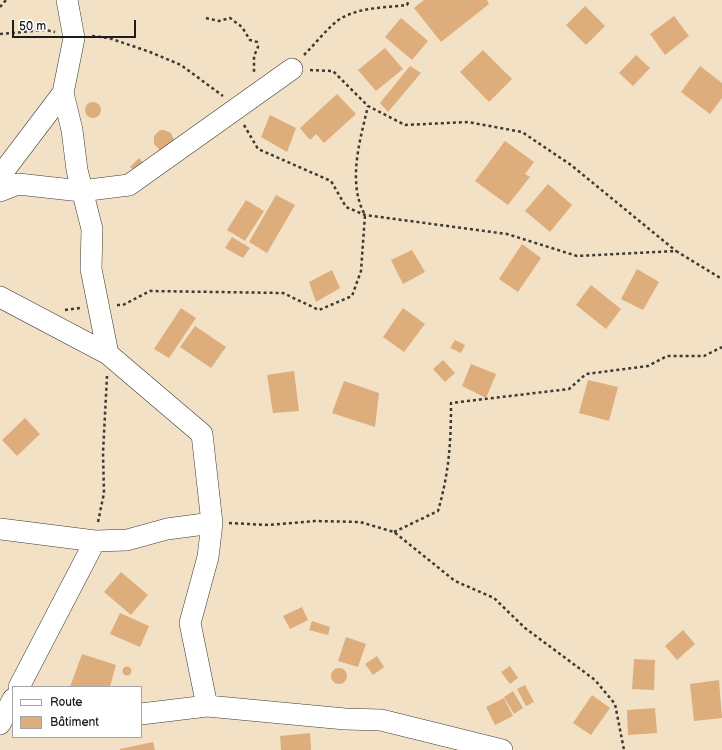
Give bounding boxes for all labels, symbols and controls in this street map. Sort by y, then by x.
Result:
scale bar [14,12,138,38]
text: 50 m [19,19,46,34]
legend [12,686,142,738]
text: Route [50,695,82,710]
text: Bâtiment [50,715,99,730]

